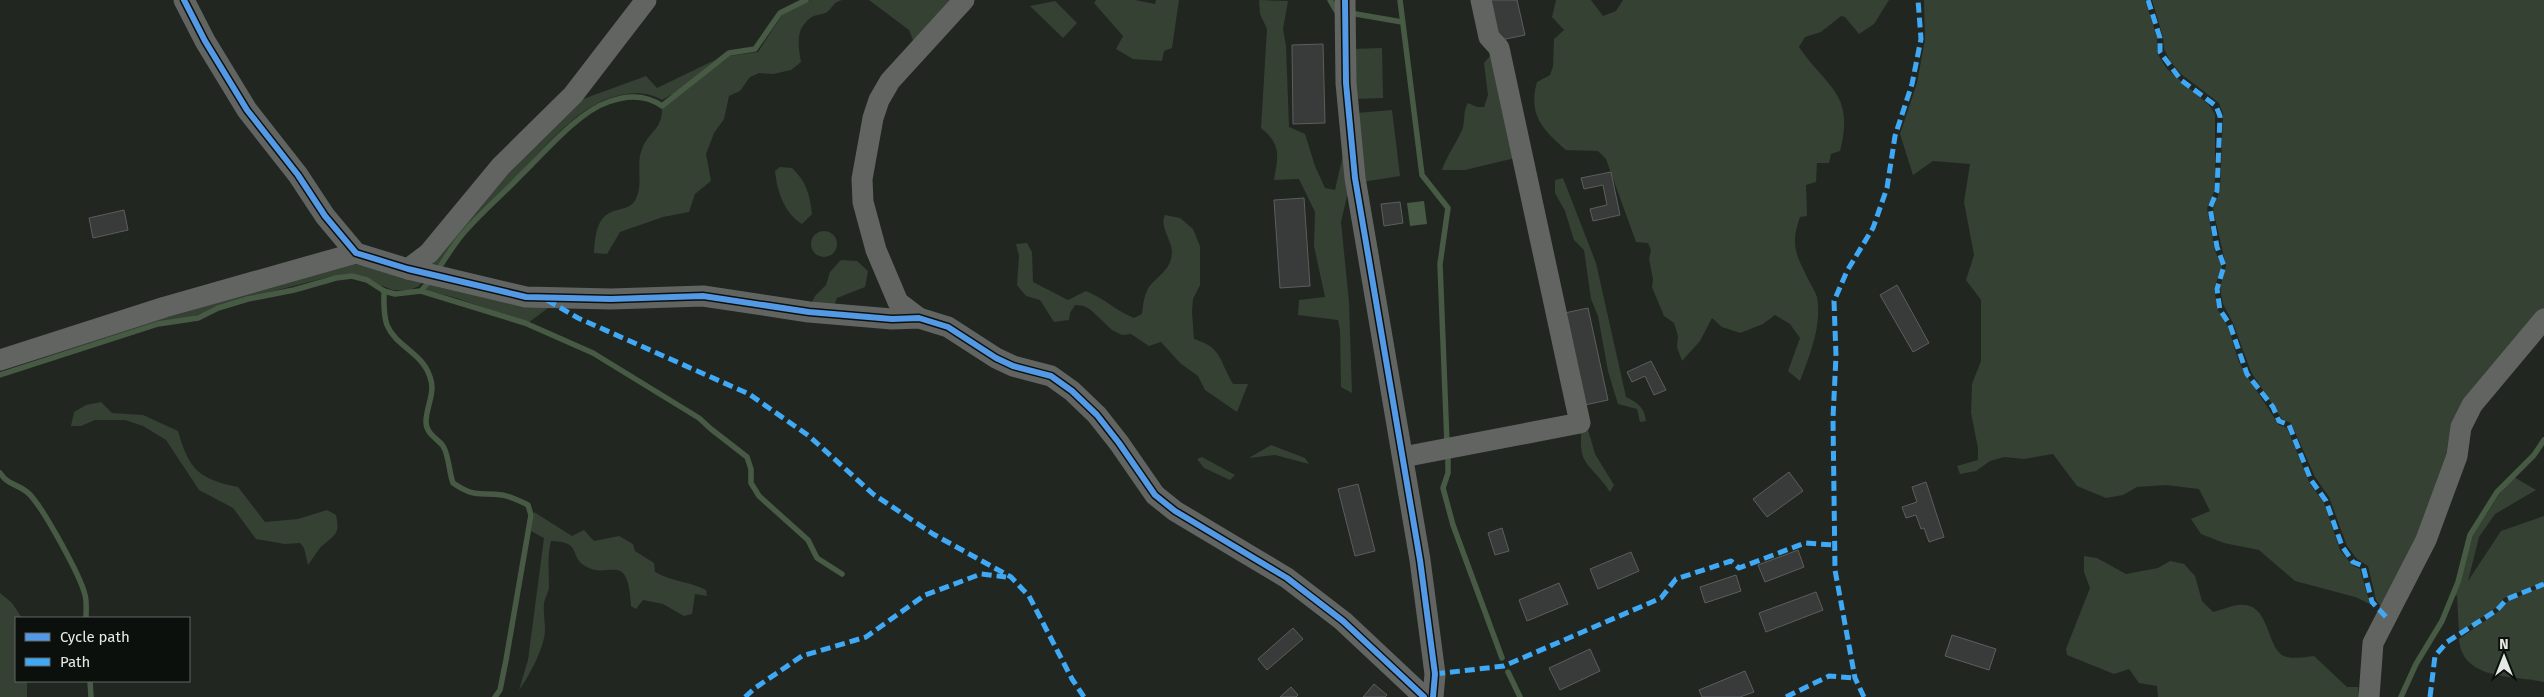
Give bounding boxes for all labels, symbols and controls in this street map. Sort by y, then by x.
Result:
legend [15,617,190,682]
text: Cycle path [60,628,130,646]
north arrow [2479,632,2529,682]
text: N [2499,636,2509,653]
text: Path [60,653,90,671]

